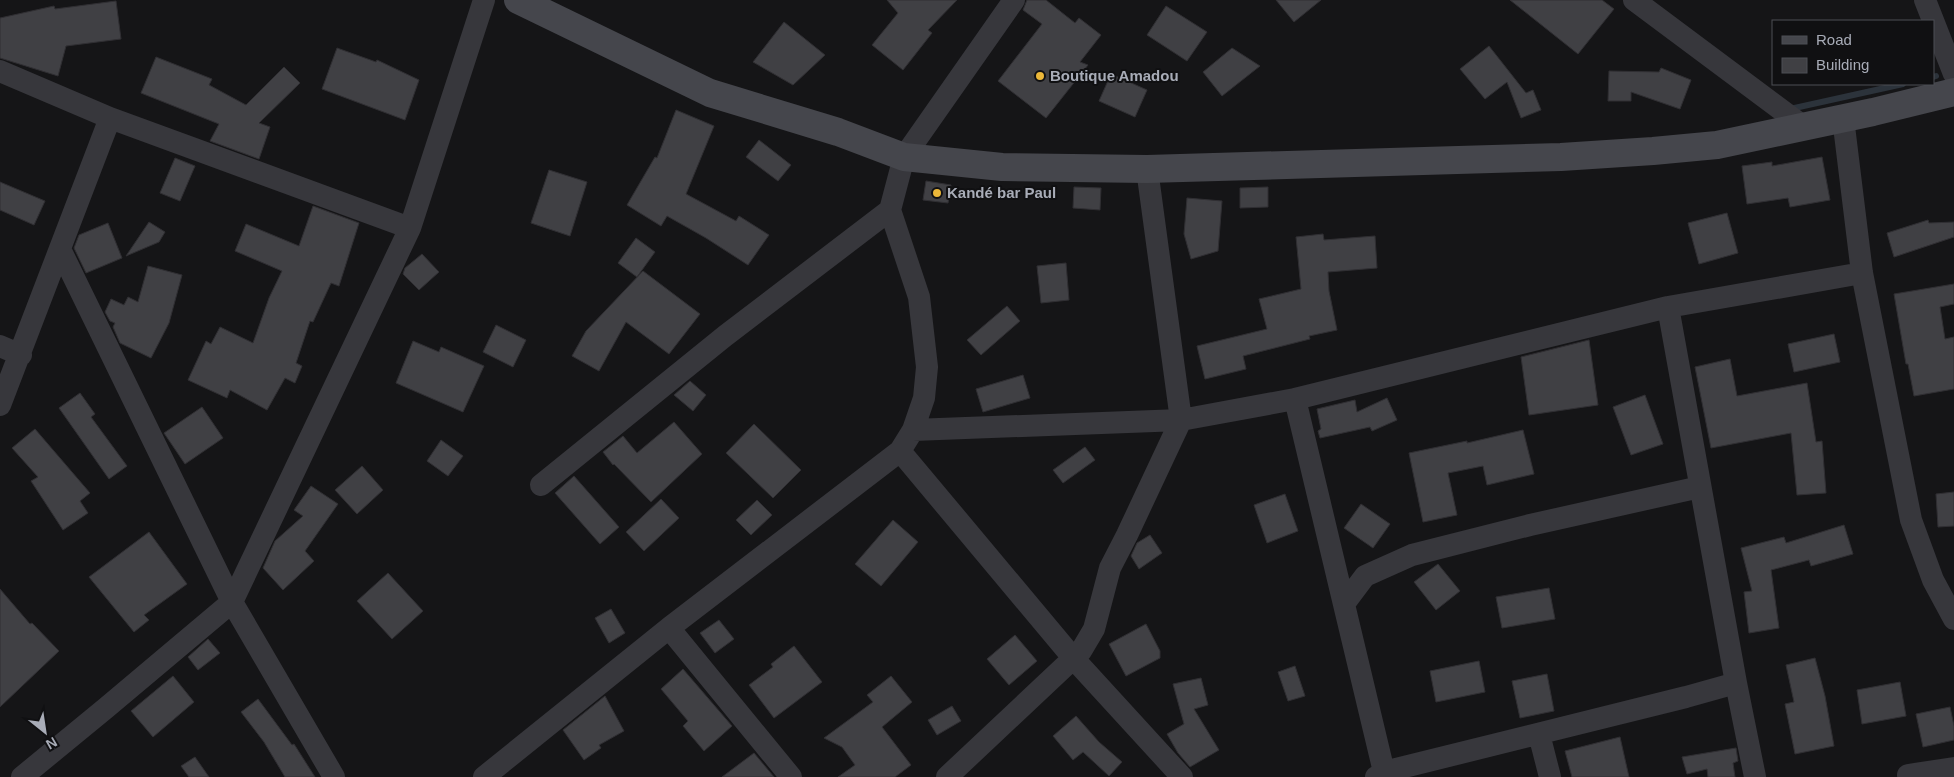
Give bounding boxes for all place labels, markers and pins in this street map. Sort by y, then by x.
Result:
place label: Boutique Amadou [1050,67,1179,84]
marker: Boutique Amadou [1034,70,1046,82]
place label: Kandé bar Paul [947,184,1056,201]
marker: Kandé bar Paul [931,187,943,199]

